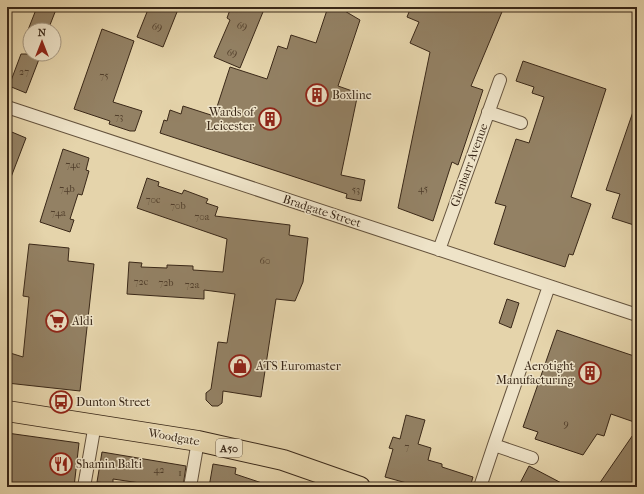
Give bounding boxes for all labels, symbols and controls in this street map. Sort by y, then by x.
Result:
house number: 69 [237,20,247,32]
house number: 69 [152,21,162,33]
north arrow [22,22,62,62]
text: N [38,26,47,39]
house number: 69 [227,47,237,59]
house number: 27 [19,66,29,78]
house number: 75 [99,70,109,82]
building icon: Boxline [304,82,330,108]
place label: Boxline [332,88,372,102]
place label: Wards of Leicester [206,105,257,133]
building icon: Wards of Leicester [257,106,283,132]
house number: 73 [115,111,123,123]
street label: Glenbarr Avenue [447,121,491,209]
house number: 74c [66,159,81,171]
house number: 74b [59,183,75,195]
house number: 45 [418,183,428,195]
house number: 53 [352,184,360,196]
street label: Bradgate Street [281,192,364,230]
house number: 70c [146,194,161,206]
house number: 70b [170,200,186,212]
house number: 74a [50,207,66,219]
house number: 70a [195,211,210,223]
house number: 60 [260,255,270,267]
house number: 72c [134,276,149,288]
house number: 72b [158,277,174,289]
house number: 72a [185,279,200,291]
supermarket icon: Aldi [44,308,70,334]
place label: Aldi [71,314,94,328]
shop icon: ATS Euromaster [227,353,253,379]
place label: ATS Euromaster [255,359,342,373]
place label: Aerotight Manufacturing [496,359,575,387]
building icon: Aerotight Manufacturing [577,360,603,386]
bus stop icon: Dunton Street [48,389,74,415]
place label: Dunton Street [76,395,151,409]
house number: 9 [563,418,569,430]
street label: Woodgate [146,425,201,448]
road number: A50 [216,439,242,457]
house number: 7 [405,441,410,453]
restaurant icon: Shamin Balti [48,451,74,477]
place label: Shamin Balti [76,457,142,471]
house number: 42 [153,464,165,476]
house number: 1 [178,467,182,479]

